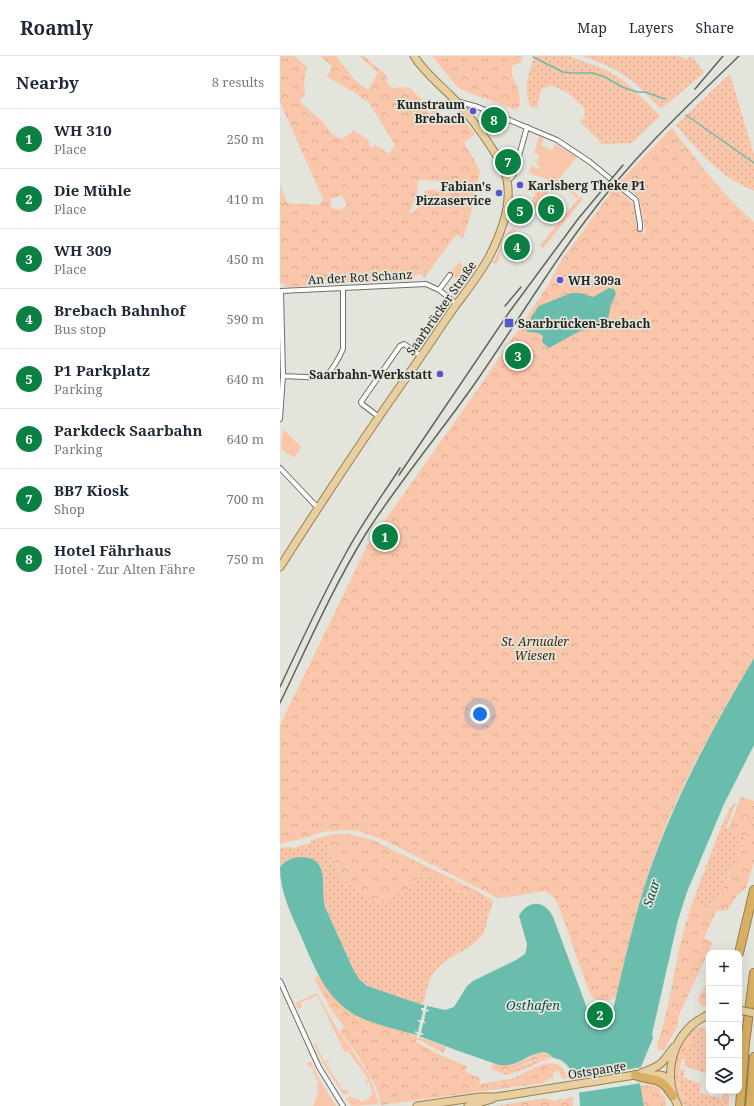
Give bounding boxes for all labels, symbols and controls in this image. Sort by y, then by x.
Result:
text: Roamly [20,15,93,41]
text: Map [577,18,607,37]
text: Layers [629,18,674,37]
text: Share [696,18,734,37]
text: Nearby [16,71,79,94]
text: 8 results [212,73,264,91]
place label: Kunstraum Brebach [397,96,465,127]
pin: 8 [481,105,507,135]
marker: Kunstraum Brebach [468,106,478,116]
text: WH 310 [54,120,112,140]
text: 1 [25,130,33,148]
text: 250 m [227,130,264,148]
text: Place [54,140,87,158]
pin: 7 [495,147,521,177]
place label: Karlsberg Theke P1 [528,177,646,194]
place label: Fabian's Pizzaservice [416,178,491,209]
text: Die Mühle [54,180,131,200]
marker: Karlsberg Theke P1 [515,180,525,190]
marker: Fabian's Pizzaservice [494,188,504,198]
text: 2 [25,190,33,208]
text: 410 m [227,190,264,208]
pin: 6 [538,194,564,224]
pin: 5 [507,196,533,226]
text: Place [54,200,87,218]
pin: 4 [504,232,530,262]
text: WH 309 [54,240,112,260]
text: 3 [25,250,33,268]
text: 450 m [227,250,264,268]
street label: Saarbrücker Straße [402,258,480,358]
text: Place [54,260,87,278]
street label: An der Rot Schanz [307,266,413,288]
place label: WH 309a [568,272,621,289]
marker: WH 309a [555,275,565,285]
text: Brebach Bahnhof [54,300,185,320]
text: 4 [25,310,33,328]
text: 590 m [227,310,264,328]
place label: Saarbrücken-Brebach [518,315,651,332]
marker: Saarbrücken-Brebach [503,317,515,329]
text: Bus stop [54,320,106,338]
pin: 3 [505,341,531,371]
text: P1 Parkplatz [54,360,150,380]
place label: Saarbahn-Werkstatt [309,366,432,383]
marker: Saarbahn-Werkstatt [435,369,445,379]
text: 5 [25,370,33,388]
text: 640 m [227,370,264,388]
text: Parking [54,380,102,398]
text: Parkdeck Saarbahn [54,420,203,440]
text: 6 [25,430,33,448]
text: 640 m [227,430,264,448]
text: Parking [54,440,102,458]
text: BB7 Kiosk [54,480,129,500]
text: 7 [25,490,33,508]
text: 700 m [227,490,264,508]
text: Shop [54,500,85,518]
pin: 1 [372,522,398,552]
text: Hotel Fährhaus [54,540,171,560]
text: 8 [25,550,33,568]
text: 750 m [227,550,264,568]
text: Hotel · Zur Alten Fähre [54,560,195,578]
park label: St. Arnualer Wiesen [501,633,569,664]
your location [470,704,490,724]
water label: Saar [638,876,664,909]
map controls [706,950,742,1094]
button: + [706,950,742,986]
button: − [706,986,742,1022]
water label: Osthafen [506,996,560,1014]
pin: 2 [587,1000,613,1030]
button: locate [706,1022,742,1058]
street label: Ostspange [567,1057,627,1083]
button: layers [706,1058,742,1094]

